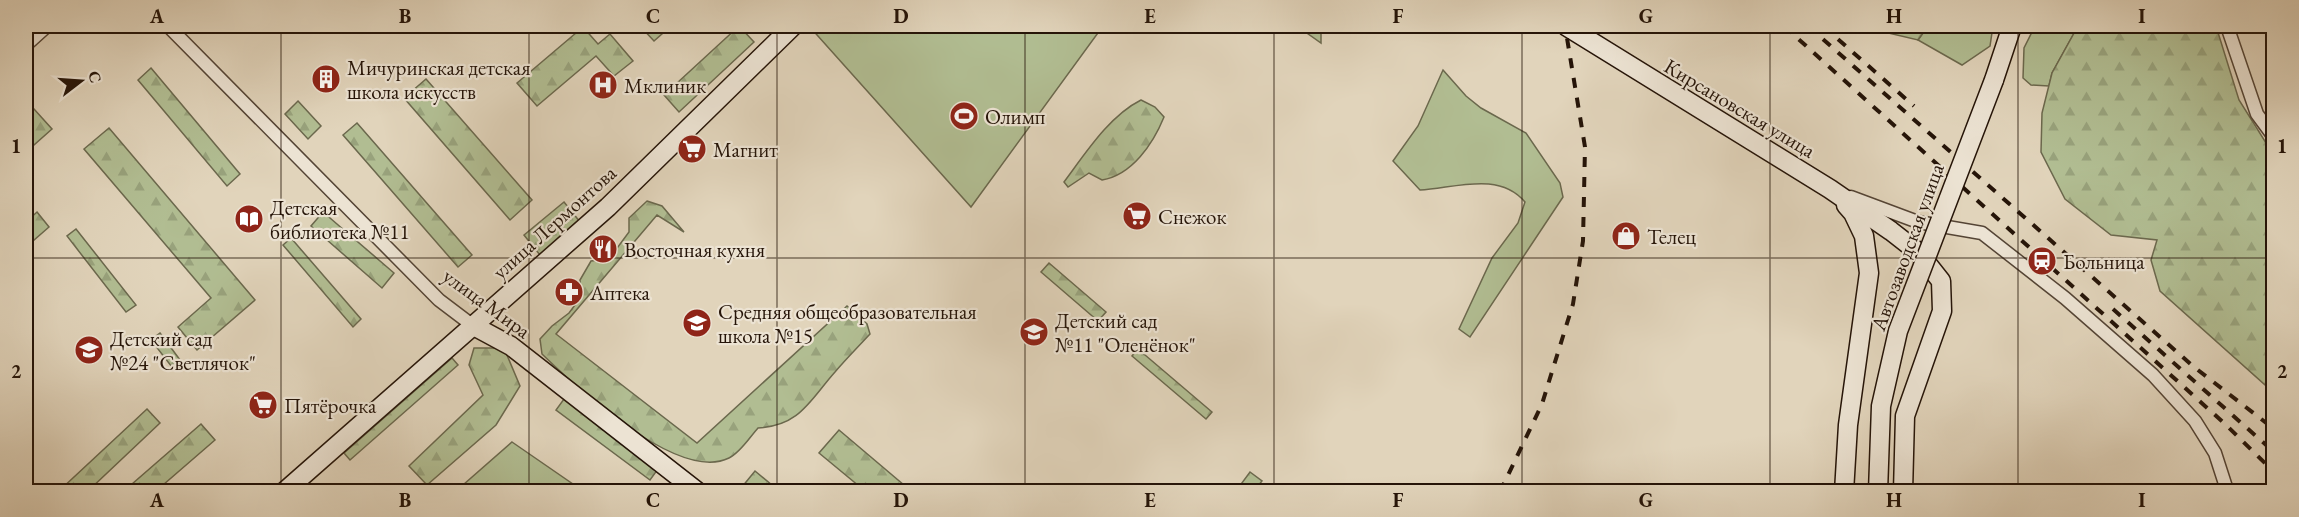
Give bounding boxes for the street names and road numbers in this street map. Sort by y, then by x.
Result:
street label: Кирсановская улица [1659,52,1821,164]
street label: улица Лермонтова [486,159,622,285]
street label: Автозаводская улица [1864,159,1950,335]
street label: улица Мира [438,262,537,344]

